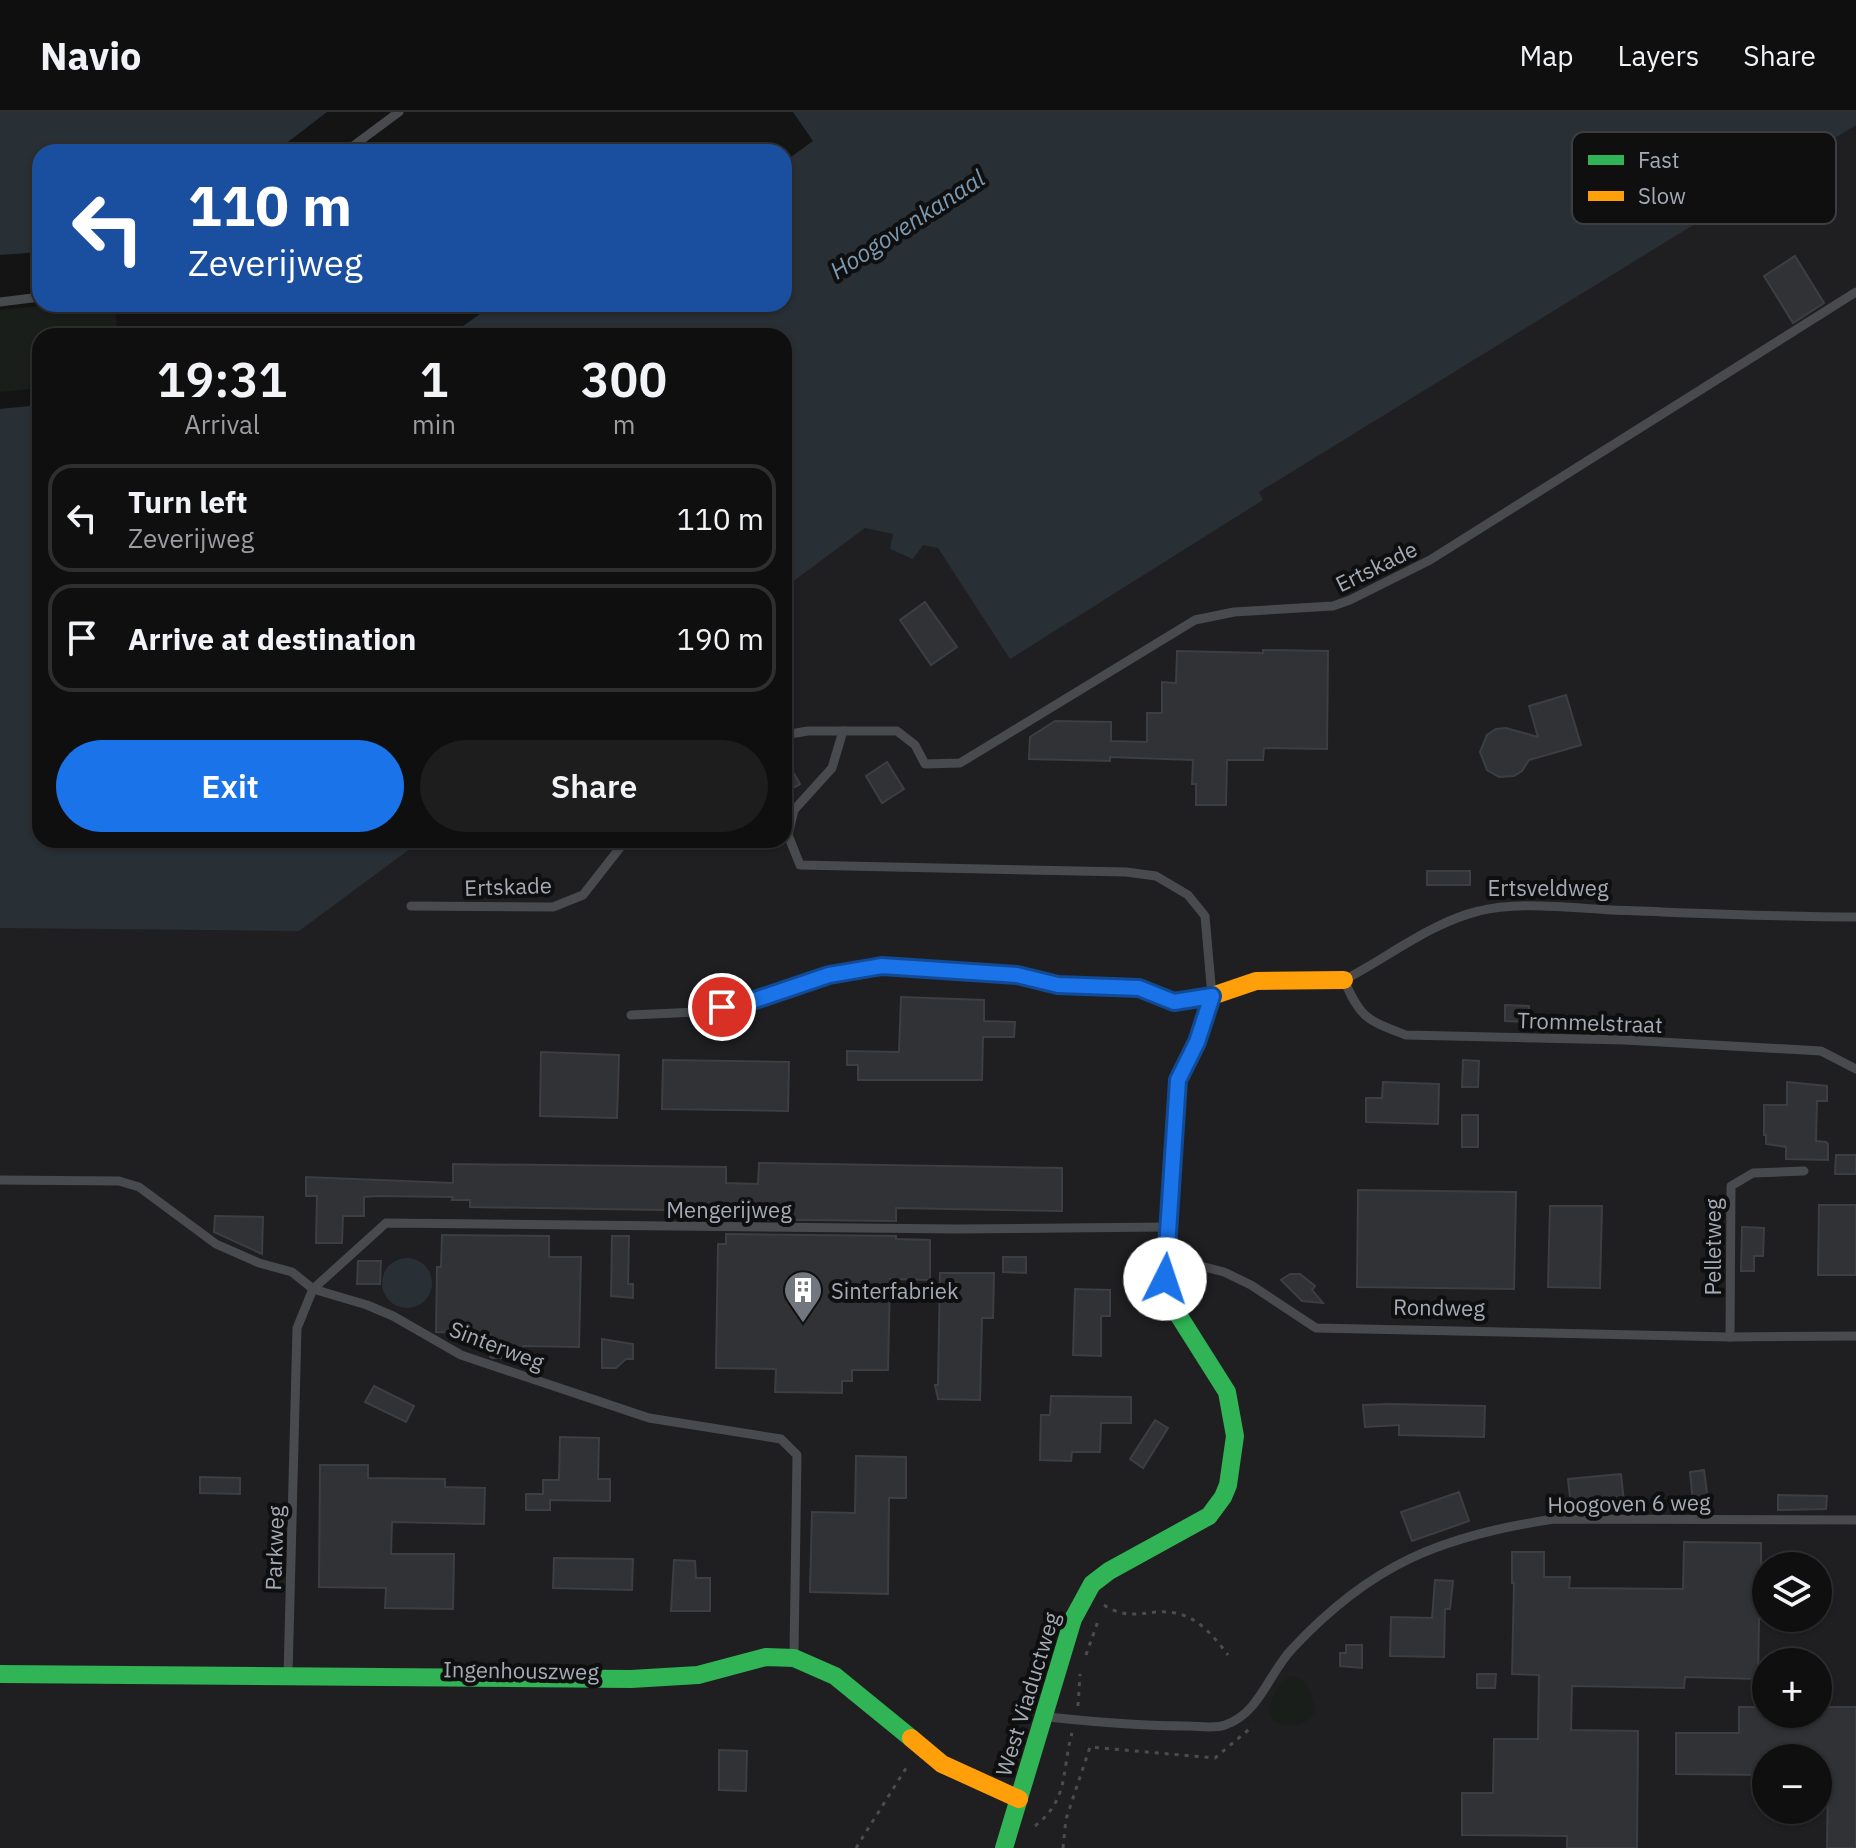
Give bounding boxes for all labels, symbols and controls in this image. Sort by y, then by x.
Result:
text: Navio [40,31,142,80]
text: Map [1519,37,1573,74]
text: Layers [1617,37,1699,74]
text: Share [1743,37,1816,74]
legend [1572,132,1836,224]
text: Fast [1638,145,1679,174]
water label: Hoogovenkanaal [823,162,991,286]
text: 110 m [188,169,352,241]
icon: left [56,176,160,280]
text: Slow [1638,181,1686,210]
text: Zeverijweg [188,239,363,286]
text: 19:31 [157,348,287,410]
text: 1 [420,348,448,410]
text: 300 [581,348,667,410]
text: Arrival [184,407,260,441]
text: min [412,407,456,441]
text: m [613,407,635,441]
text: Turn left [128,482,247,521]
icon: left [60,496,104,540]
text: 110 m [677,499,764,538]
text: Zeverijweg [128,521,254,555]
street label: Ertskade [1330,534,1422,598]
icon: arrive [60,616,104,660]
text: Arrive at destination [128,619,416,658]
text: 190 m [677,619,764,658]
button: Exit [56,740,404,832]
button: Share [420,740,768,832]
street label: Ertskade [464,870,552,902]
street label: Ertsveldweg [1487,873,1609,902]
pin [688,973,756,1041]
icon: arrive [700,985,744,1029]
street label: Trommelstraat [1517,1005,1663,1039]
street label: Mengerijweg [666,1195,792,1224]
street label: Pelletweg [1698,1198,1727,1296]
position arrow [1123,1237,1207,1321]
building icon: Sinterfabriek [782,1269,824,1324]
place label: Sinterfabriek [831,1276,959,1305]
street label: Rondweg [1393,1292,1486,1322]
street label: Sinterweg [446,1314,549,1376]
street label: Hoogoven 6 weg [1547,1487,1711,1519]
street label: Parkweg [258,1505,290,1591]
map controls [1752,1552,1832,1824]
button: layers [1752,1552,1832,1632]
street label: West Viaductweg [988,1608,1066,1780]
button: + [1752,1648,1832,1728]
street label: Ingenhouszweg [443,1654,600,1686]
button: − [1752,1744,1832,1824]

